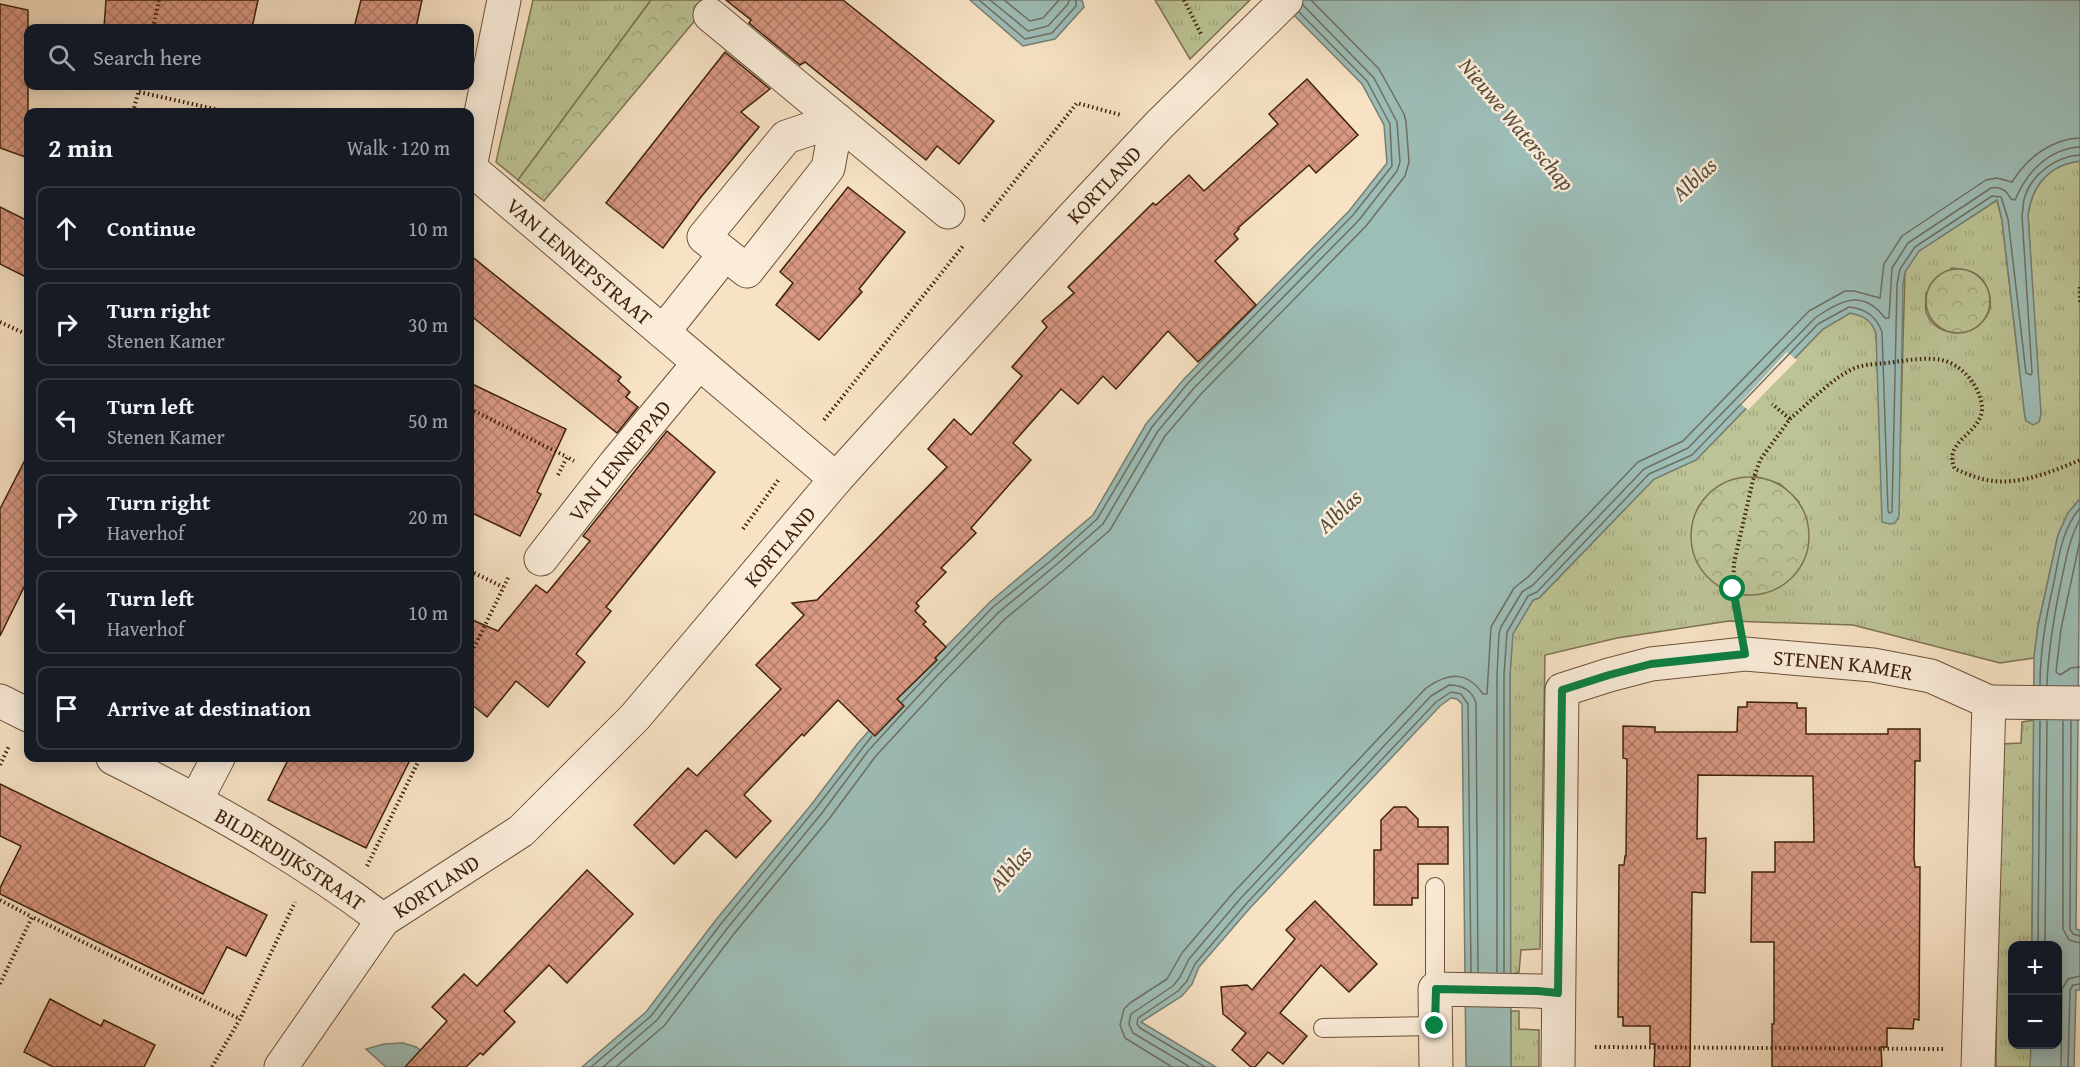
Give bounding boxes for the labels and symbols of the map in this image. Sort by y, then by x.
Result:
water label: Nieuwe Waterschap [1451,50,1582,198]
street label: KORTLAND [1059,138,1148,230]
water label: Alblas [1663,150,1724,209]
street label: VAN LENNEPSTRAAT [500,190,660,333]
street label: VAN LENNEPPAD [561,393,678,528]
water label: Alblas [1308,482,1369,541]
street label: KORTLAND [736,499,823,593]
route start [1719,575,1745,601]
street label: STENEN KAMER [1772,641,1917,688]
street label: BILDERDIJKSTRAAT [209,799,372,918]
water label: Alblas [980,838,1039,899]
street label: KORTLAND [387,846,485,925]
route end [1421,1012,1447,1038]

